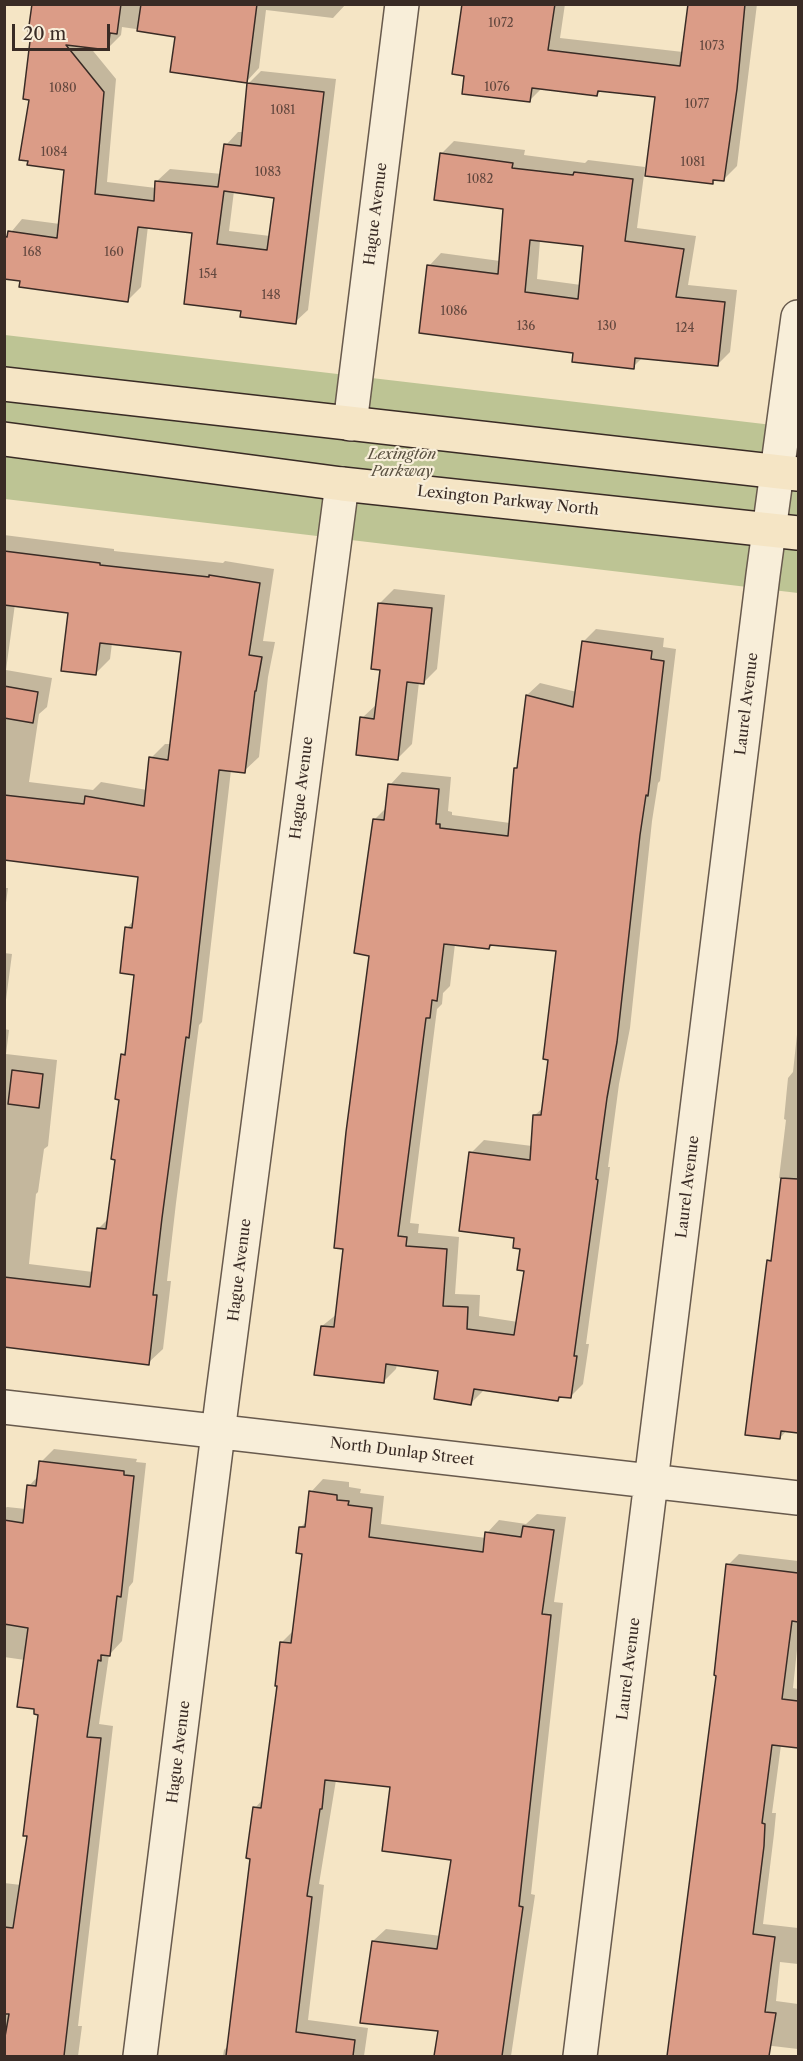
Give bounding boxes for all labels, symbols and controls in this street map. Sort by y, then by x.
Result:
scale bar [15,12,112,50]
house number: 1072 [488,17,514,31]
text: 20 m [23,23,66,45]
house number: 1073 [699,40,725,54]
house number: 1076 [484,81,510,95]
house number: 1080 [49,82,77,96]
house number: 1077 [685,98,709,112]
house number: 1081 [271,104,295,118]
house number: 1084 [41,146,67,160]
house number: 1081 [681,156,705,170]
street label: Hague Avenue [361,162,391,266]
house number: 1083 [255,166,281,180]
house number: 1082 [467,173,493,187]
house number: 168 [22,246,42,260]
house number: 160 [104,246,124,260]
house number: 154 [199,268,217,282]
house number: 148 [261,289,281,303]
house number: 1086 [441,305,467,319]
house number: 136 [517,320,535,334]
house number: 130 [597,320,617,334]
house number: 124 [676,322,694,336]
park label: Lexington Parkway [368,446,436,481]
street label: Lexington Parkway North [416,483,600,519]
street label: Laurel Avenue [732,652,762,756]
street label: Hague Avenue [287,736,317,840]
street label: Laurel Avenue [673,1135,703,1239]
street label: Hague Avenue [225,1218,255,1322]
street label: North Dunlap Street [329,1434,475,1470]
street label: Laurel Avenue [614,1617,644,1721]
street label: Hague Avenue [164,1700,194,1804]

